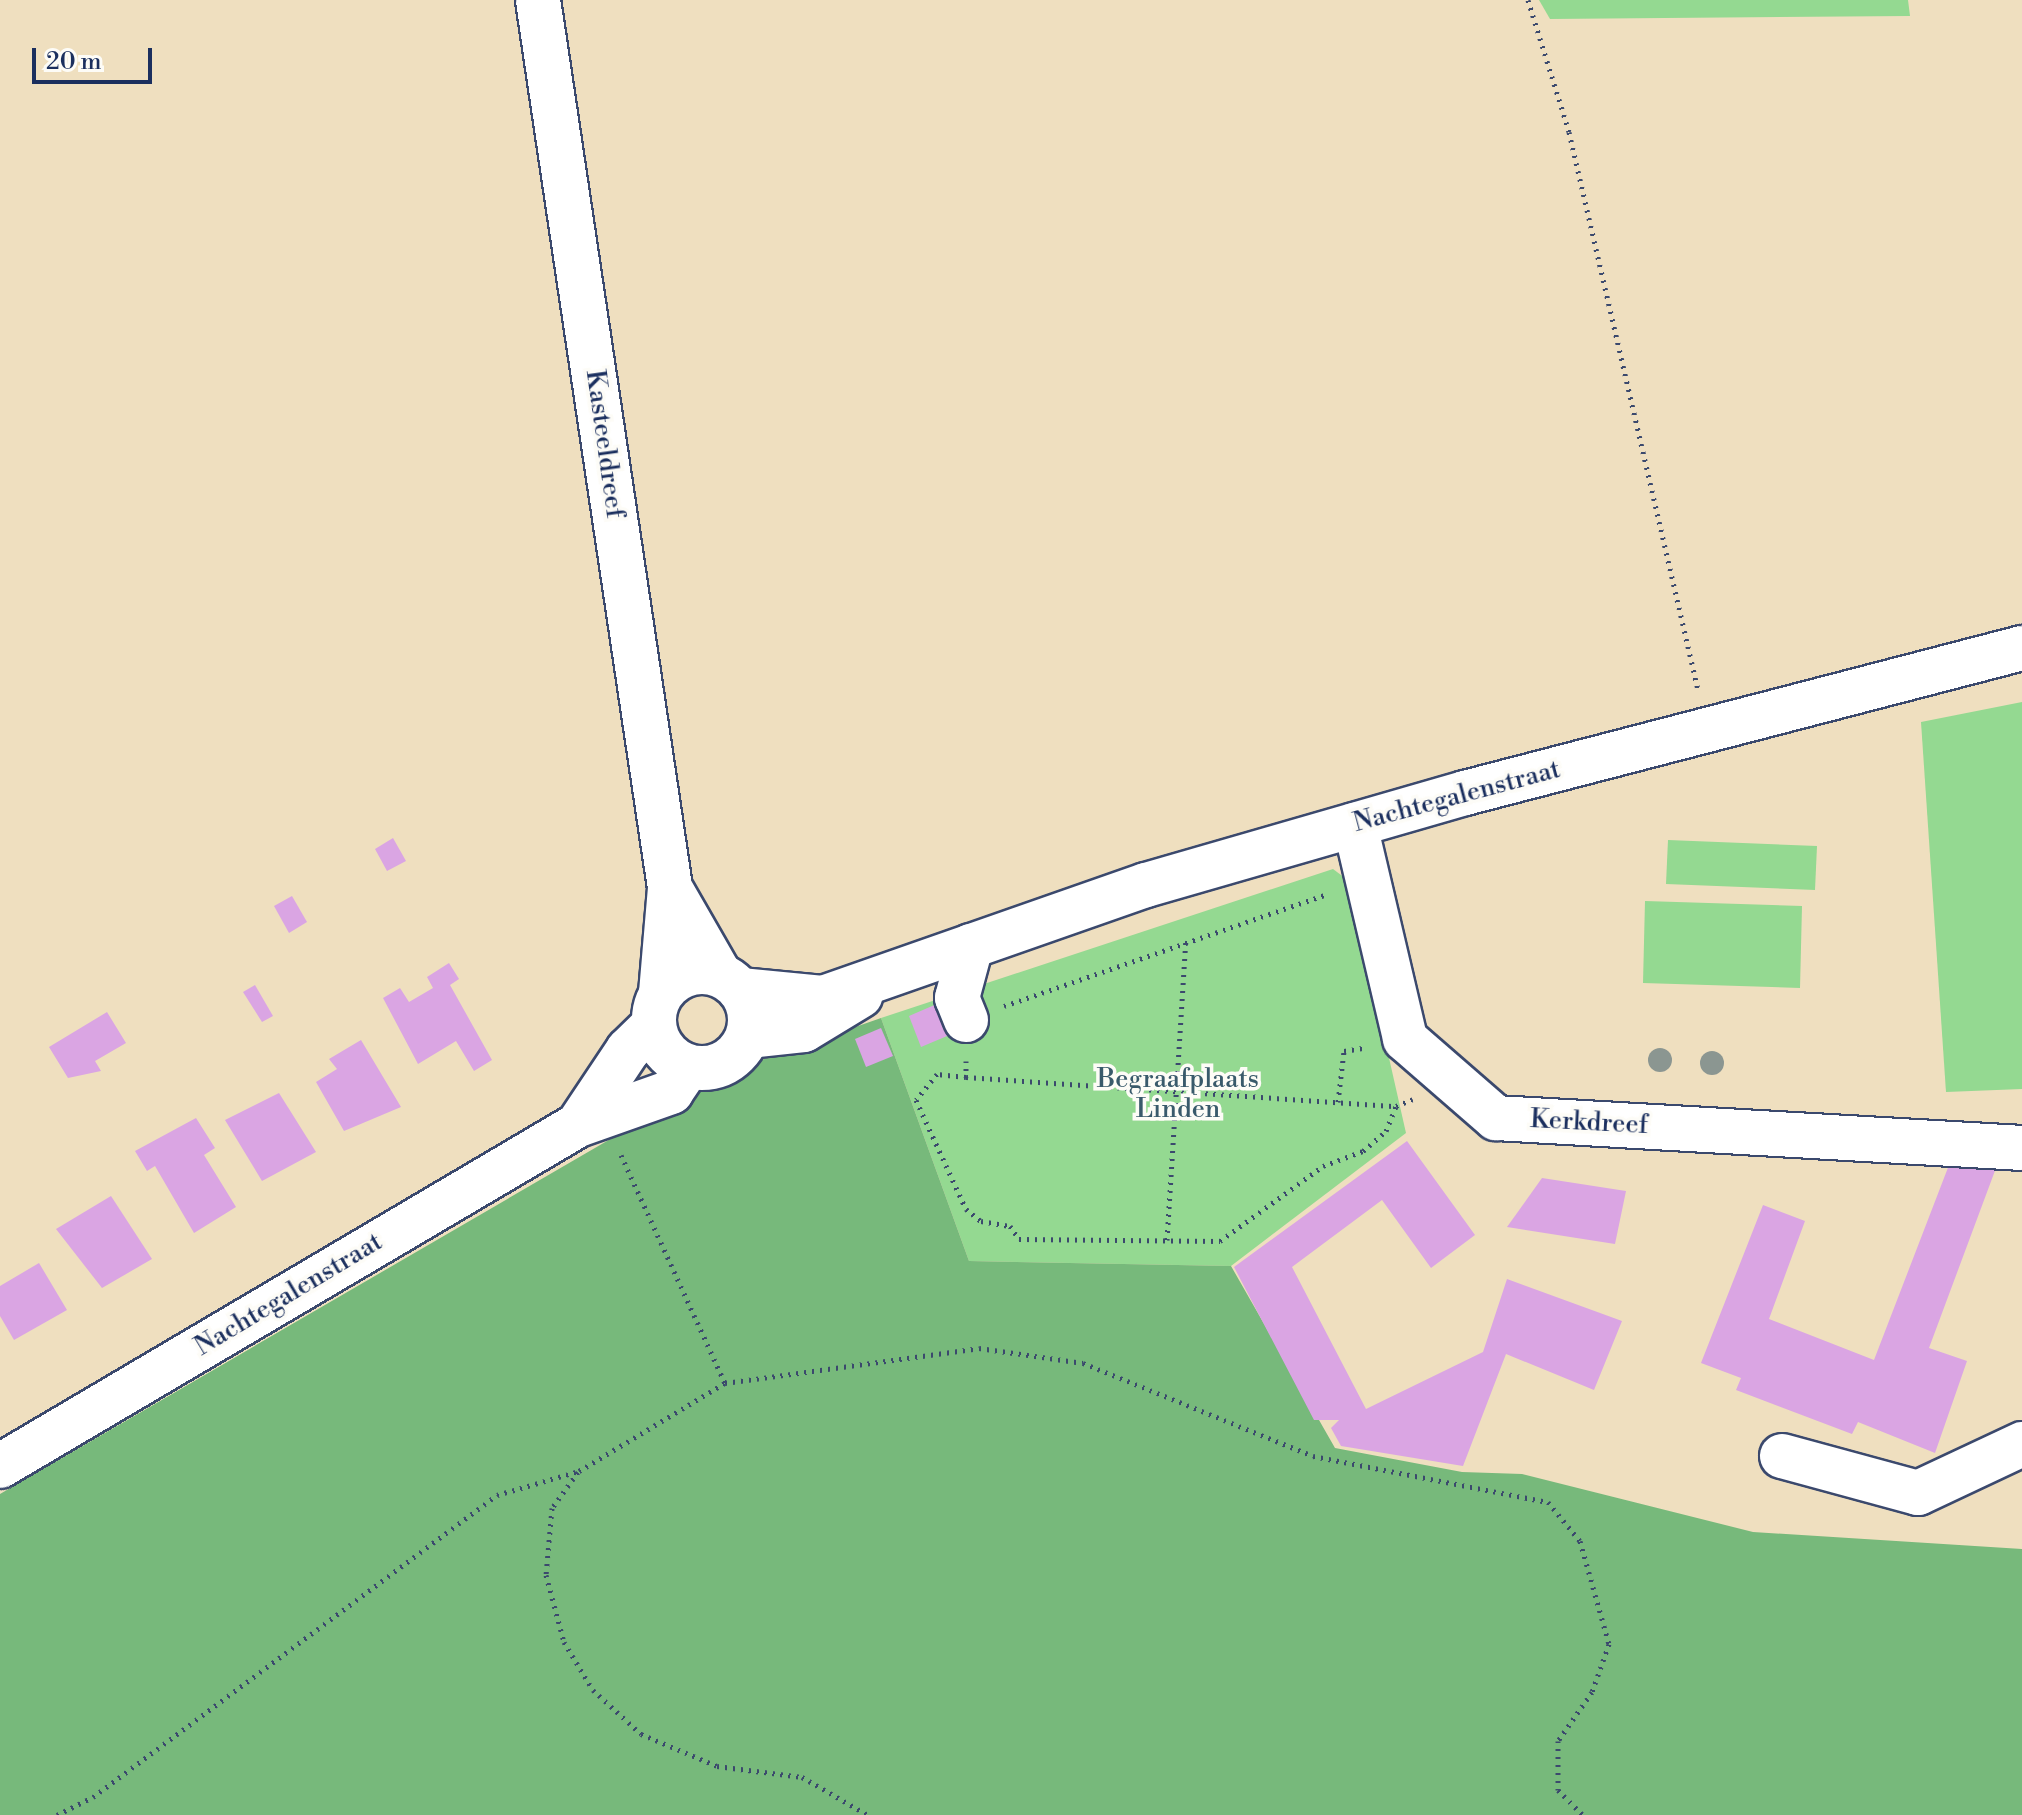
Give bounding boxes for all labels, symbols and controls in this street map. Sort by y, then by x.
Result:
scale bar [36,32,156,82]
text: 20 m [46,47,102,77]
street label: Kasteeldreef [578,368,630,520]
street label: Nachtegalenstraat [1350,754,1564,840]
park label: Begraafplaats Linden [1097,1064,1259,1126]
street label: Kerkdreef [1529,1104,1649,1142]
street label: Nachtegalenstraat [190,1227,388,1363]

